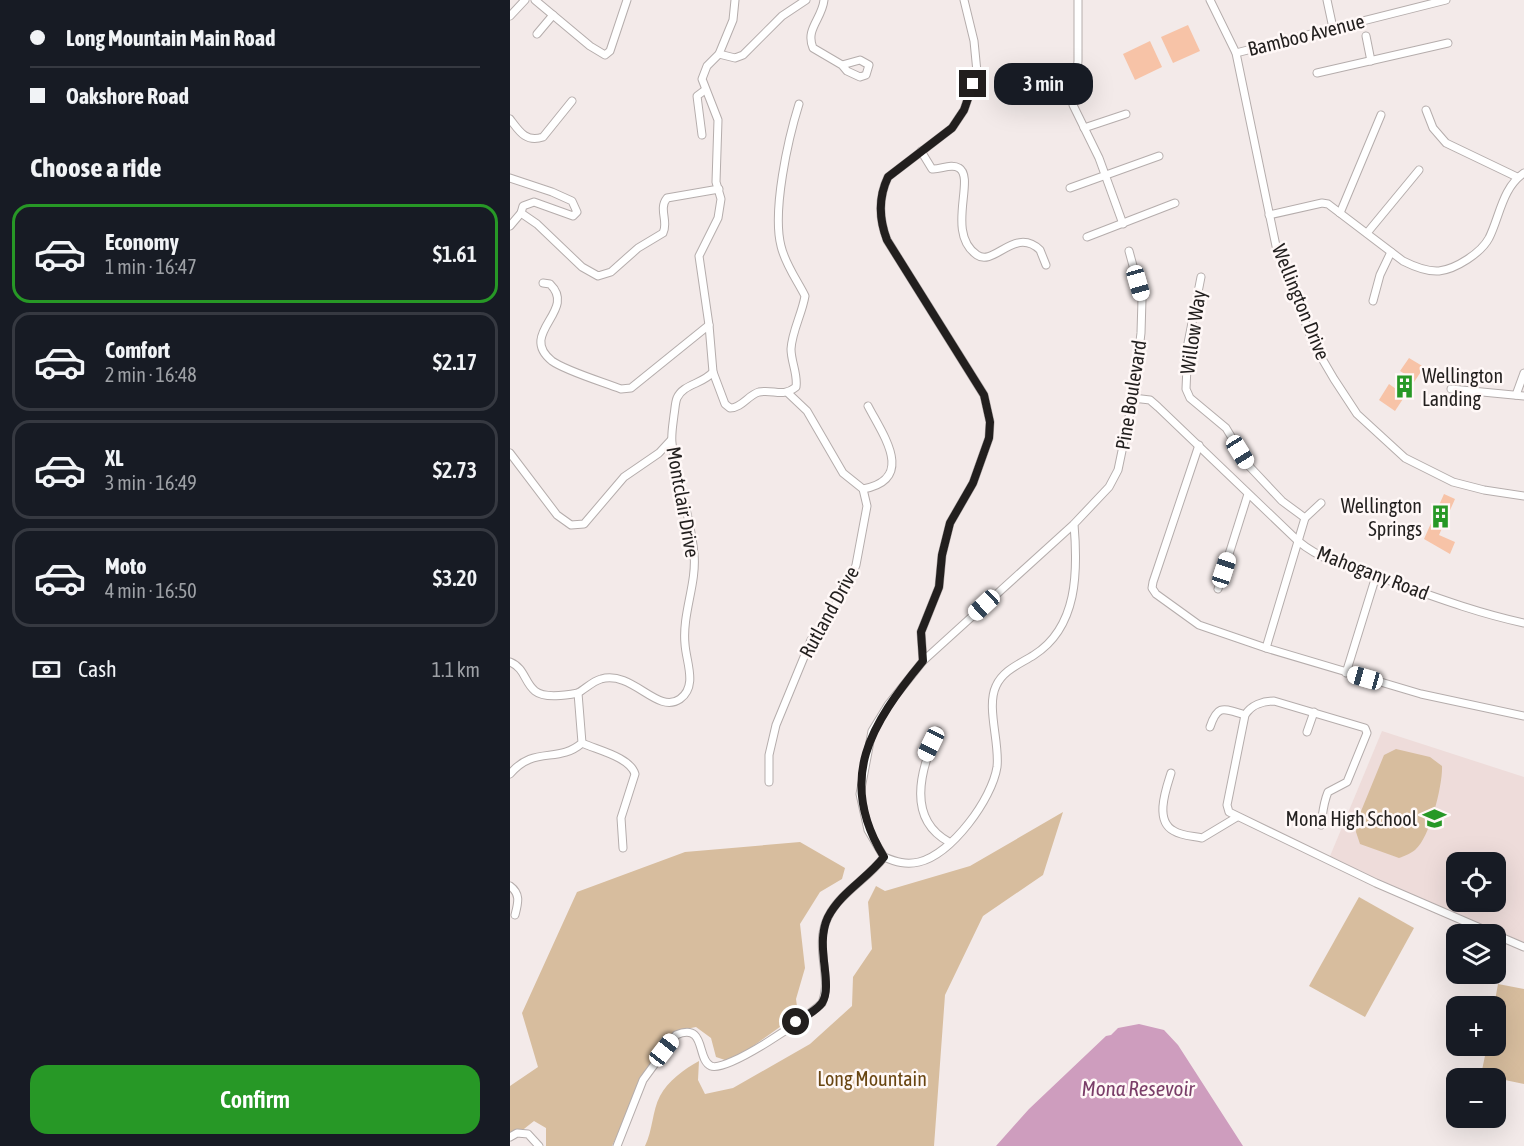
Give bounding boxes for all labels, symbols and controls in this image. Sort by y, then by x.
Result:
street label: Bamboo Avenue [1245,9,1367,60]
text: Long Mountain Main Road [66,25,275,51]
callout: 3 min [994,63,1093,105]
route end [959,70,986,97]
text: 3 min [1023,72,1064,95]
text: Oakshore Road [66,83,189,109]
text: Choose a ride [30,152,162,183]
icon: car [33,227,87,281]
text: Economy [105,229,179,255]
text: $1.61 [433,241,477,267]
street label: Wellington Drive [1268,241,1335,363]
text: 1 min · 16:47 [105,255,197,278]
car [1124,263,1152,303]
street label: Willow Way [1175,288,1210,376]
icon: car [33,335,87,389]
text: Comfort [105,337,170,363]
street label: Pine Boulevard [1110,338,1151,451]
text: $2.17 [433,349,477,375]
text: 2 min · 16:48 [105,363,197,386]
place label: Wellington Landing [1422,364,1503,410]
building icon: Wellington Landing [1391,374,1417,400]
car [1223,432,1257,472]
icon: car [33,443,87,497]
text: XL [105,445,123,471]
street label: Montclair Drive [662,445,705,559]
text: $2.73 [433,457,477,483]
text: 3 min · 16:49 [105,471,197,494]
place label: Wellington Springs [1341,494,1422,540]
building icon: Wellington Springs [1427,504,1453,530]
street label: Mahogany Road [1314,541,1432,604]
car [1210,550,1238,590]
icon: car [33,551,87,605]
text: Moto [105,553,147,579]
street label: Rutland Drive [794,562,863,661]
text: $3.20 [433,565,477,591]
text: 4 min · 16:50 [105,579,197,602]
car [965,586,1003,624]
icon: cash [30,653,63,686]
text: Cash [78,656,117,682]
text: 1.1 km [432,658,480,681]
car [1345,664,1385,692]
car [915,724,947,764]
school or university icon: Mona High School [1422,806,1448,832]
place label: Mona High School [1286,807,1418,830]
map controls [1446,852,1506,1128]
button: locate [1446,852,1506,912]
button: layers [1446,924,1506,984]
button: + [1446,996,1506,1056]
route start [782,1008,809,1035]
car [646,1030,682,1070]
button: Confirm [30,1065,480,1134]
park label: Long Mountain [817,1067,927,1090]
button: − [1446,1068,1506,1128]
water label: Mona Resevoir [1082,1076,1195,1100]

